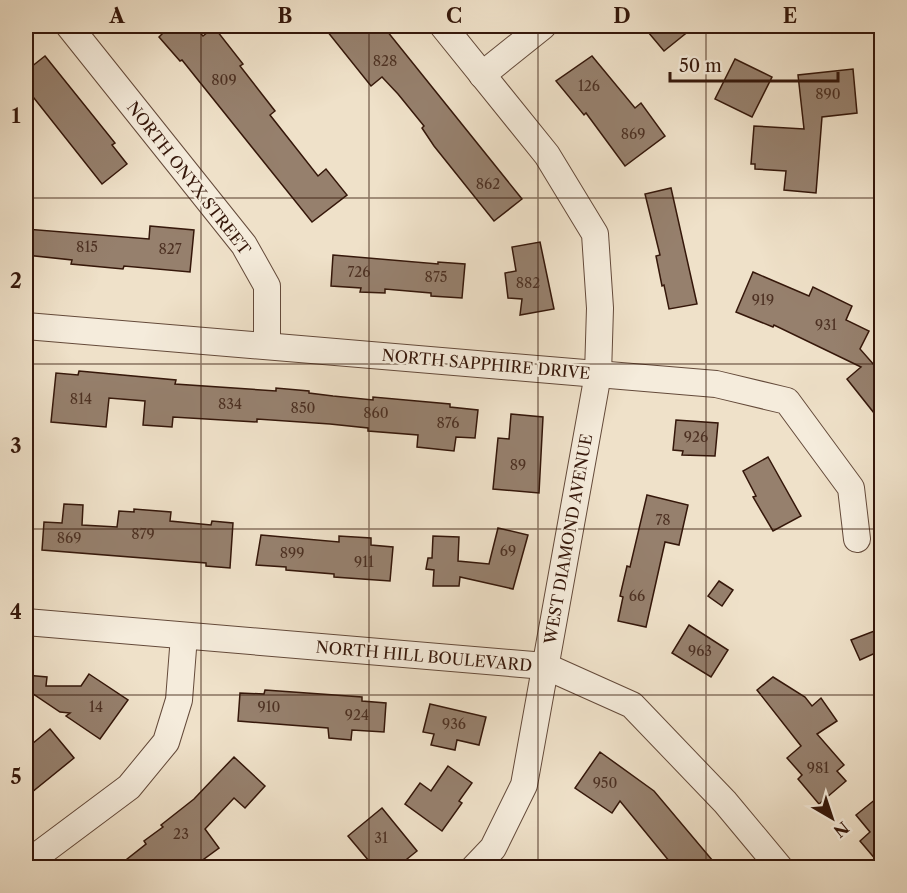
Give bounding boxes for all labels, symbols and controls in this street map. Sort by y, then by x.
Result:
text: A [108,4,125,28]
text: B [278,4,293,28]
text: C [446,4,462,28]
text: D [613,4,631,28]
text: E [783,4,797,28]
scale bar [670,45,838,83]
house number: 828 [373,52,397,70]
text: 50 m [679,55,722,77]
house number: 809 [211,71,237,89]
house number: 126 [578,77,600,95]
house number: 890 [815,85,841,103]
street label: NORTH ONYX STREET [123,97,255,259]
text: 1 [12,104,21,128]
house number: 869 [621,125,645,143]
house number: 862 [476,175,500,193]
house number: 815 [76,238,98,256]
house number: 827 [158,240,182,258]
house number: 726 [347,263,371,281]
house number: 875 [425,268,447,286]
text: 2 [10,269,22,293]
house number: 882 [516,274,540,292]
house number: 919 [752,291,774,309]
house number: 931 [815,316,837,334]
street label: NORTH SAPPHIRE DRIVE [381,345,591,383]
house number: 814 [70,390,92,408]
house number: 834 [218,395,242,413]
house number: 850 [291,399,316,417]
house number: 860 [363,404,389,422]
house number: 876 [436,414,460,432]
house number: 926 [684,428,708,446]
street label: WEST DIAMOND AVENUE [539,432,596,647]
text: 3 [10,434,22,458]
house number: 89 [510,456,526,474]
house number: 78 [655,511,671,529]
house number: 879 [131,525,155,543]
house number: 869 [57,529,81,547]
house number: 69 [500,542,516,560]
house number: 899 [280,544,304,562]
house number: 911 [354,553,374,571]
house number: 66 [629,587,645,605]
text: 4 [10,600,22,624]
street label: NORTH HILL BOULEVARD [315,637,533,675]
house number: 963 [688,642,712,660]
house number: 14 [89,698,103,716]
house number: 910 [258,698,281,716]
house number: 924 [345,706,369,724]
house number: 936 [442,715,466,733]
house number: 981 [807,759,829,777]
text: 5 [10,765,22,789]
house number: 950 [593,774,617,792]
north arrow [802,788,862,848]
text: N [830,818,853,842]
house number: 23 [173,825,189,843]
house number: 31 [374,829,388,847]

